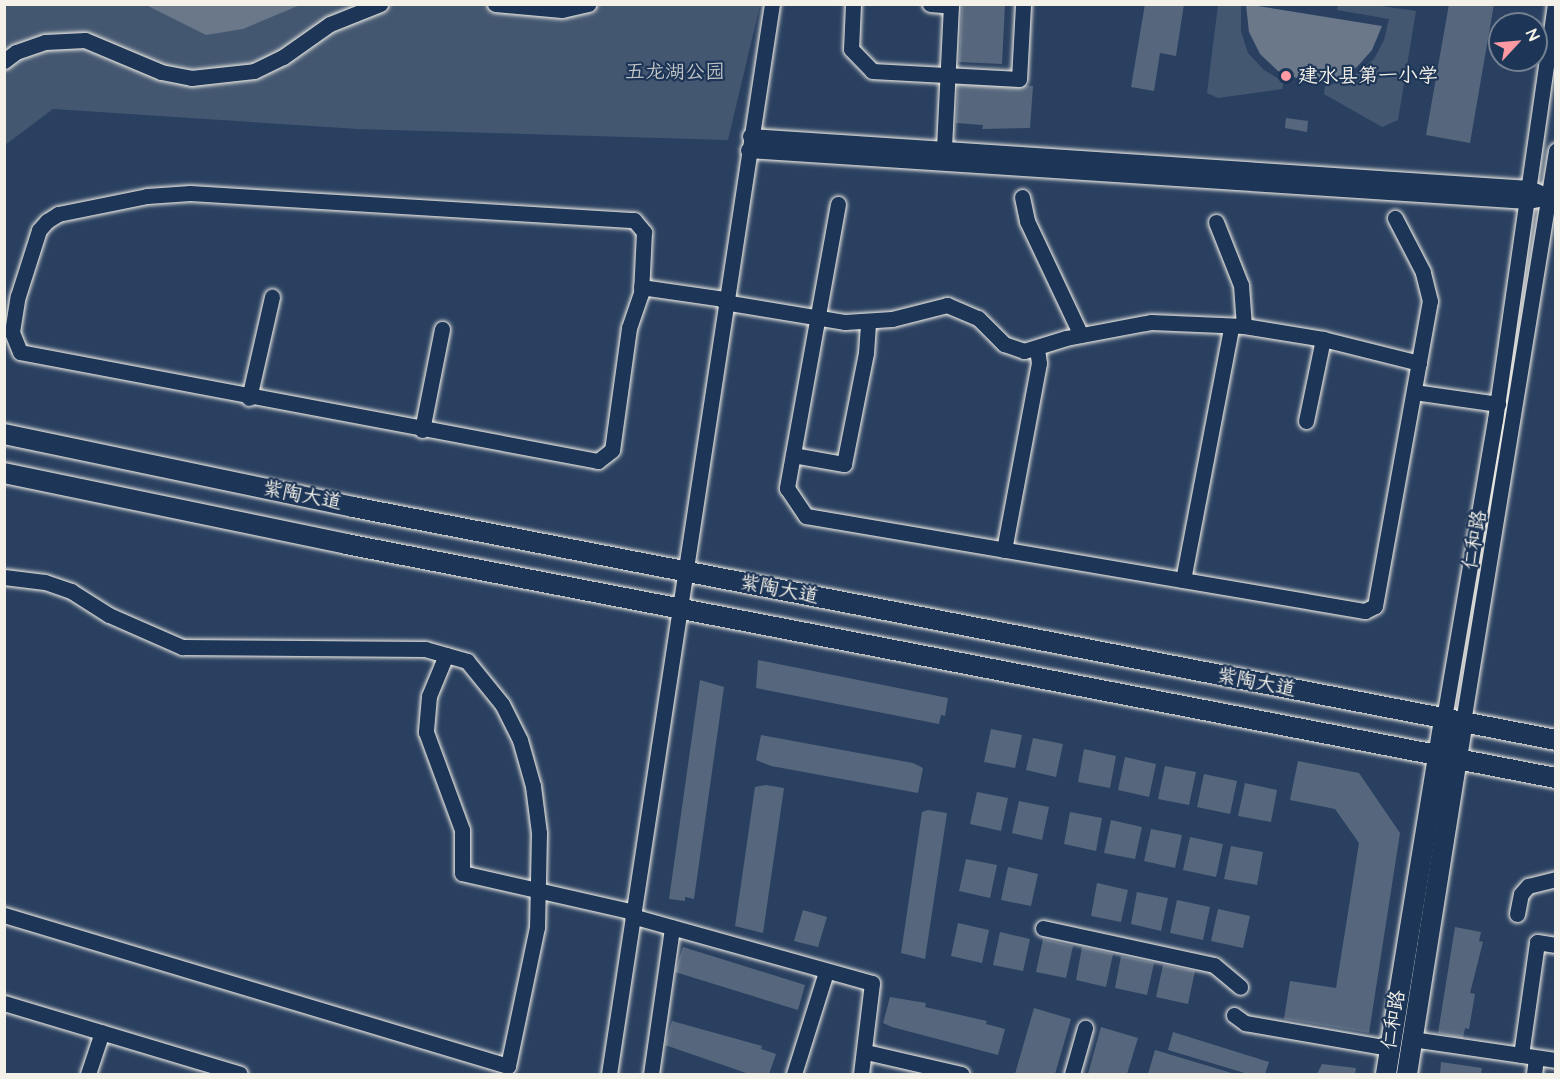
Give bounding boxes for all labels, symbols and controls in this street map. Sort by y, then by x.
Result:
north arrow [1488,12,1548,72]
text: N [1520,26,1544,44]
park label: 五龙湖公园 [625,60,725,84]
place label: 建水县第一小学 [1298,64,1438,88]
marker: 建水县第一小学 [1279,69,1293,83]
street label: 紫陶大道 [260,477,344,515]
street label: 仁和路 [1458,508,1492,572]
street label: 紫陶大道 [737,571,821,609]
street label: 紫陶大道 [1214,664,1298,702]
street label: 仁和路 [1377,988,1411,1052]

